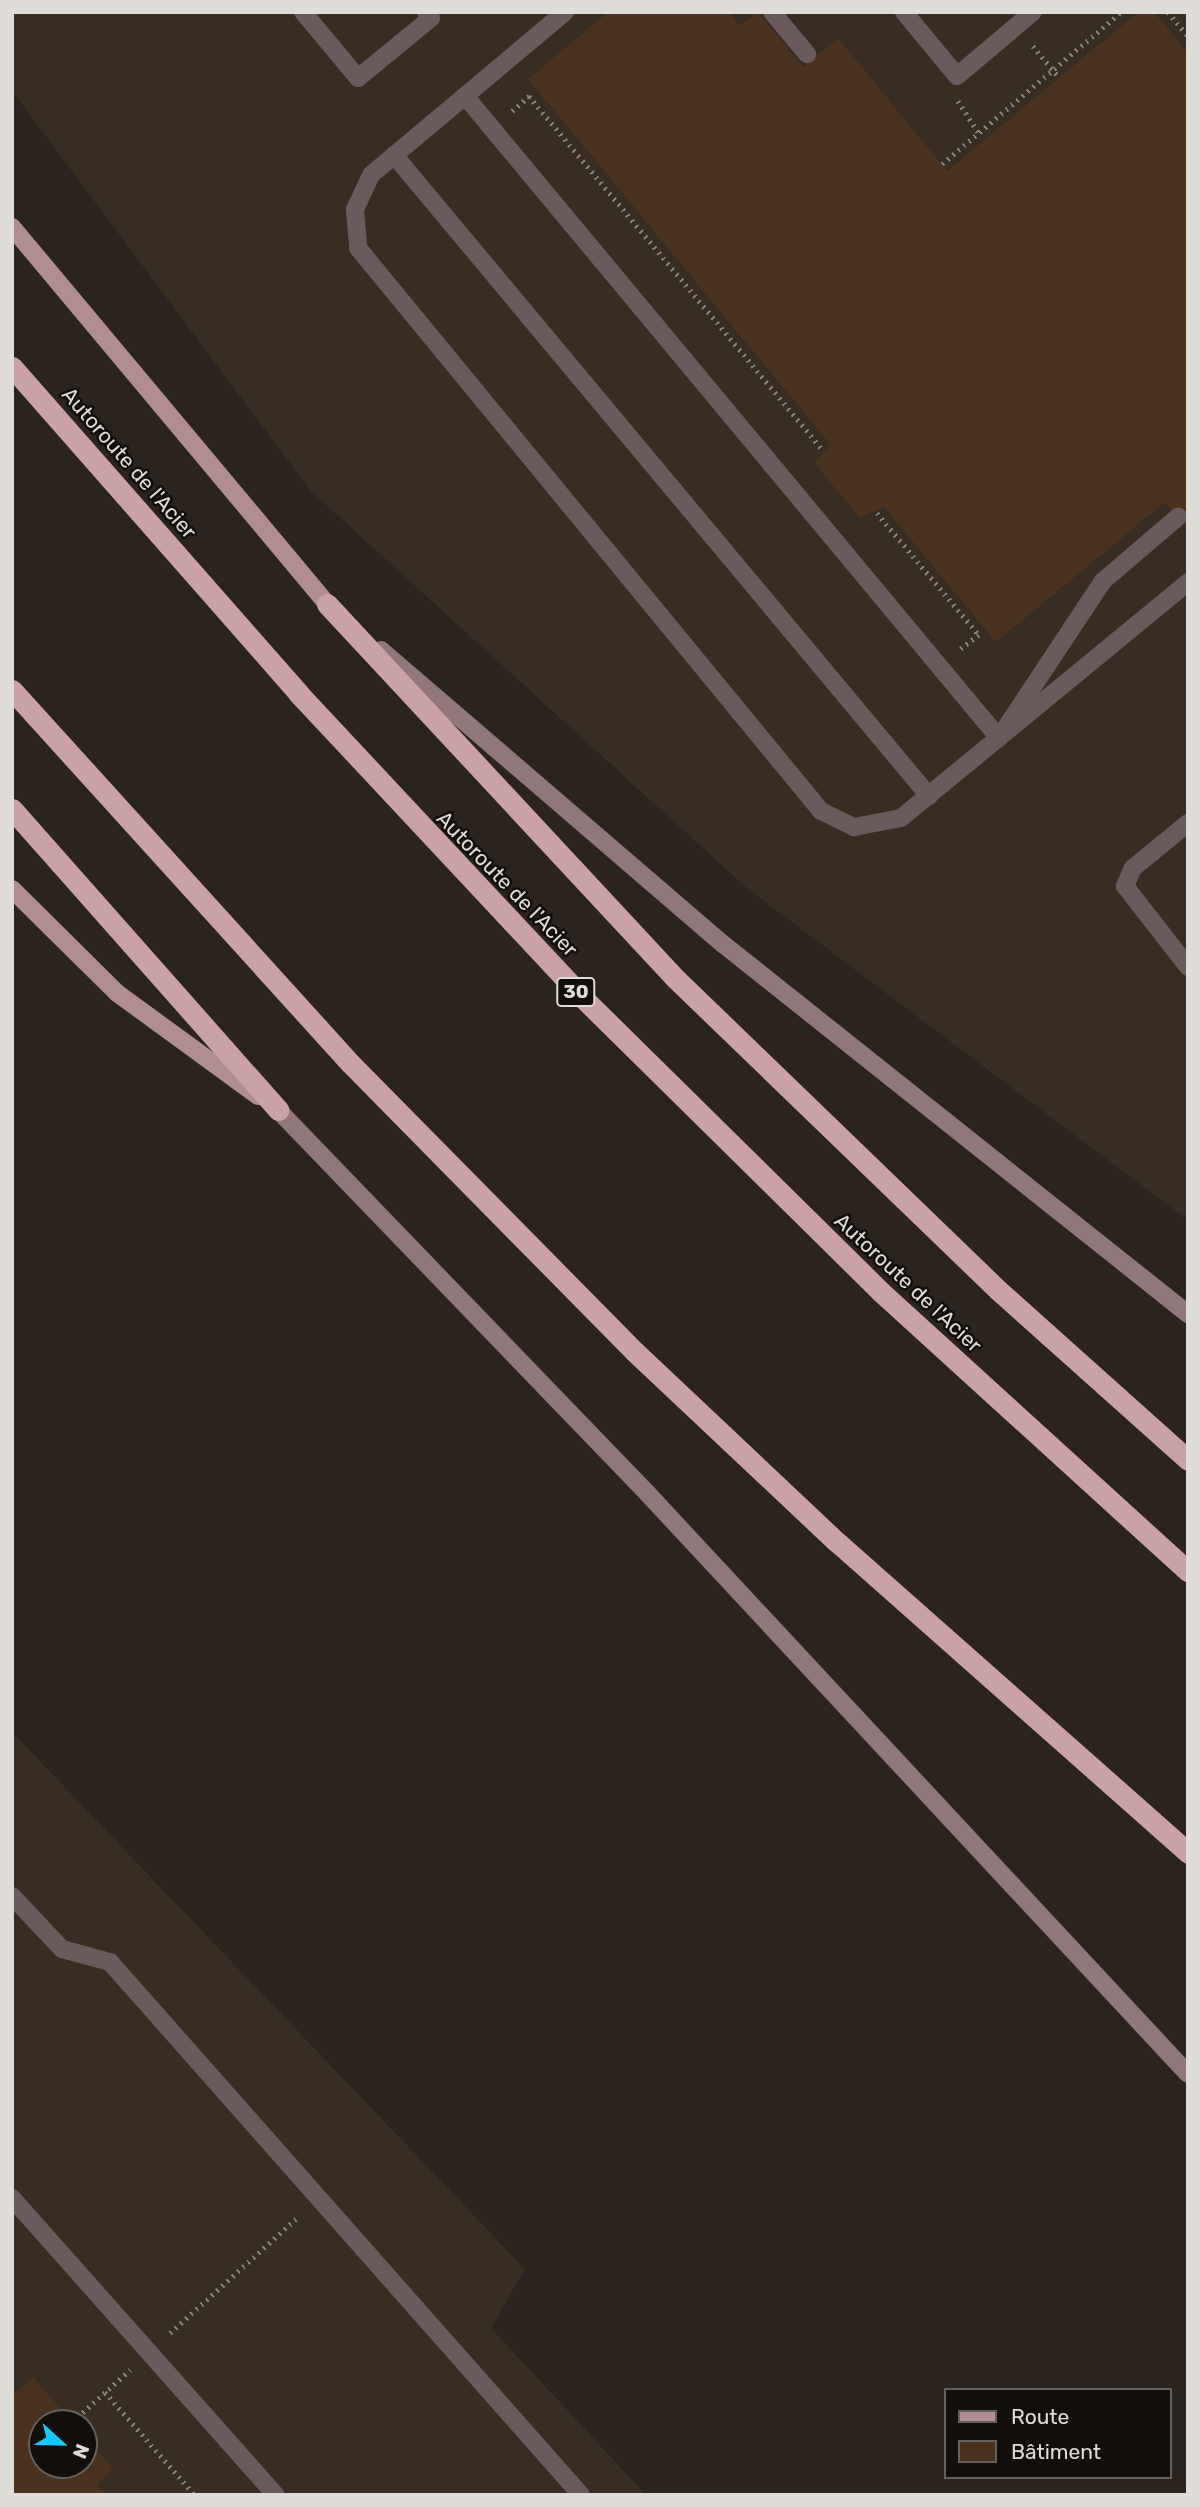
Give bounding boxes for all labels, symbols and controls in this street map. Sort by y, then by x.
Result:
street label: Autoroute de l'Acier [56,382,202,544]
street label: Autoroute de l'Acier [431,806,583,962]
road number: 30 [555,976,597,1008]
street label: Autoroute de l'Acier [829,1208,987,1358]
legend [944,2388,1172,2479]
text: Route [1011,2404,1069,2429]
north arrow [28,2409,98,2479]
text: Bâtiment [1011,2439,1101,2464]
text: N [68,2441,94,2462]

